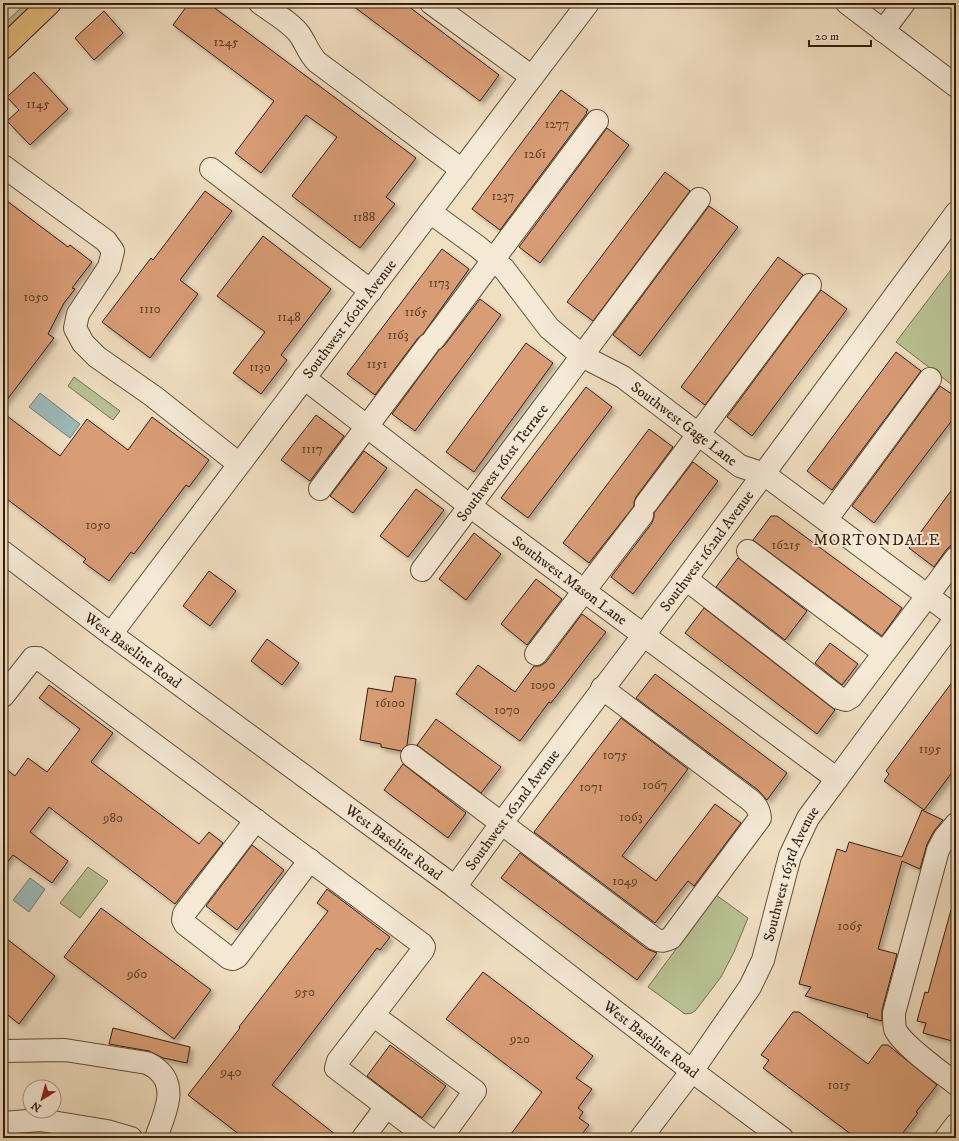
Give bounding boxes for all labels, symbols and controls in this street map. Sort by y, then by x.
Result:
scale bar [809,22,871,48]
text: 20 m [815,29,839,44]
house number: 1245 [213,34,239,50]
house number: 1145 [26,96,50,112]
house number: 1277 [545,116,569,132]
house number: 1261 [524,146,547,162]
house number: 1237 [492,188,515,204]
house number: 1188 [353,209,375,225]
street label: Southwest 160th Avenue [298,256,401,383]
house number: 1173 [428,275,450,291]
house number: 1050 [23,289,49,305]
house number: 1110 [139,301,161,317]
house number: 1165 [405,304,428,320]
house number: 1148 [277,309,301,325]
house number: 1163 [387,327,409,343]
house number: 1151 [367,356,388,372]
house number: 1130 [249,359,271,375]
street label: Southwest Gage Lane [627,377,741,471]
street label: Southwest 161st Terrace [452,400,553,525]
house number: 1117 [301,441,323,457]
street label: Southwest 162nd Avenue [656,487,758,615]
house number: 1050 [85,517,111,533]
district label: MORTONDALE [813,530,941,550]
street label: Southwest Mason Lane [508,532,631,630]
house number: 16215 [771,537,801,553]
street label: West Baseline Road [80,608,186,693]
house number: 1090 [530,677,556,693]
house number: 16100 [375,695,405,711]
house number: 1070 [494,702,520,718]
house number: 1195 [919,741,942,757]
street label: Southwest 162nd Avenue [461,746,564,874]
house number: 1075 [603,747,628,763]
house number: 1067 [642,777,668,793]
house number: 1071 [579,779,603,795]
street label: West Baseline Road [341,800,447,885]
street label: Southwest 163rd Avenue [759,803,823,944]
house number: 1063 [619,809,643,825]
house number: 980 [102,810,123,826]
house number: 1049 [612,873,638,889]
house number: 1065 [838,918,863,934]
house number: 960 [126,966,147,982]
house number: 950 [294,984,315,1000]
street label: West Baseline Road [598,996,703,1083]
house number: 920 [509,1031,530,1047]
house number: 940 [220,1064,241,1080]
house number: 1015 [828,1077,851,1093]
north arrow [22,1079,62,1119]
text: N [29,1098,44,1114]

